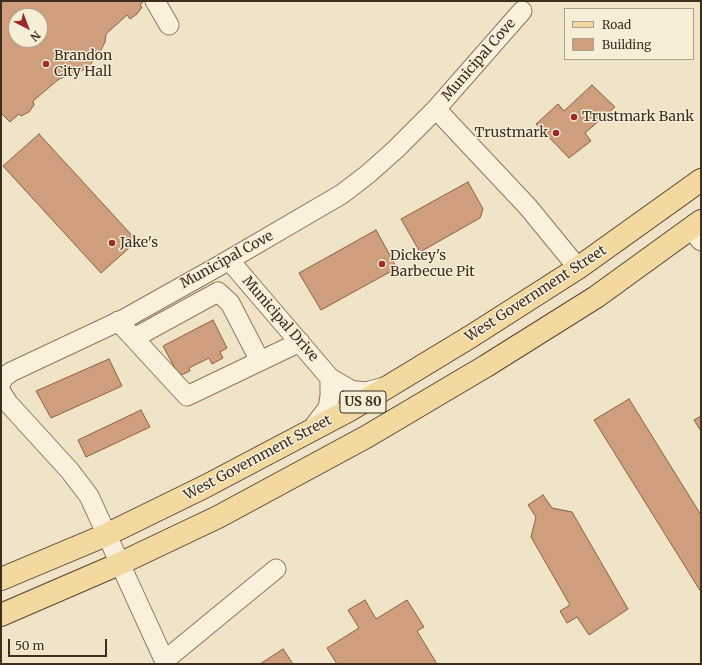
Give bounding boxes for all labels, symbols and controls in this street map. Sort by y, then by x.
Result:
north arrow [8,8,48,48]
legend [564,8,694,60]
street label: Municipal Cove [439,15,519,105]
text: Road [602,17,631,32]
text: N [27,28,43,44]
text: Building [602,37,651,52]
place label: Brandon City Hall [54,48,112,80]
marker: Brandon City Hall [41,59,51,69]
place label: Trustmark Bank [582,109,694,125]
marker: Trustmark Bank [569,112,579,122]
place label: Trustmark [475,125,548,141]
marker: Trustmark [551,128,561,138]
street label: Municipal Cove [178,228,276,292]
place label: Jake's [120,235,158,251]
marker: Jake's [107,238,117,248]
street label: West Government Street [462,242,610,346]
place label: Dickey's Barbecue Pit [390,248,475,280]
marker: Dickey's Barbecue Pit [377,259,387,269]
street label: Municipal Drive [238,273,322,365]
road number: US 80 [340,391,386,413]
street label: West Government Street [181,412,335,504]
scale bar [10,631,109,657]
text: 50 m [15,638,44,653]

